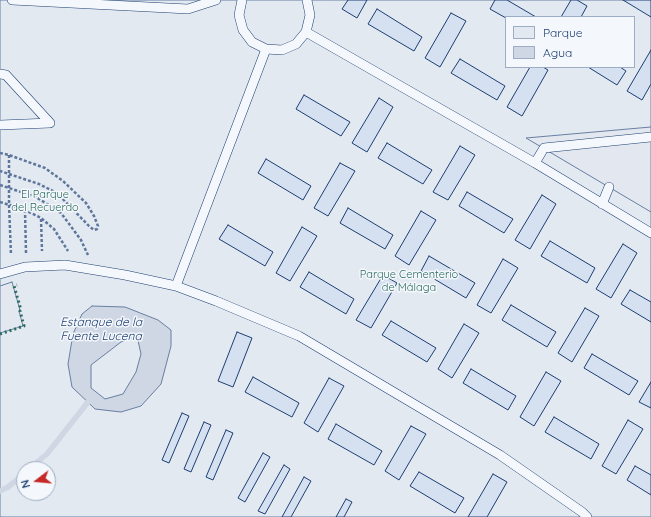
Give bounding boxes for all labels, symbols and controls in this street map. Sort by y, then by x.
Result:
legend [505,16,635,68]
text: Parque [543,25,583,40]
text: Agua [543,45,572,60]
park label: El Parque del Recuerdo [11,188,79,214]
park label: Parque Cementerio de Málaga [360,268,458,294]
water label: Estanque de la Fuente Lucena [60,315,142,343]
north arrow [16,461,56,501]
text: N [18,478,33,490]

